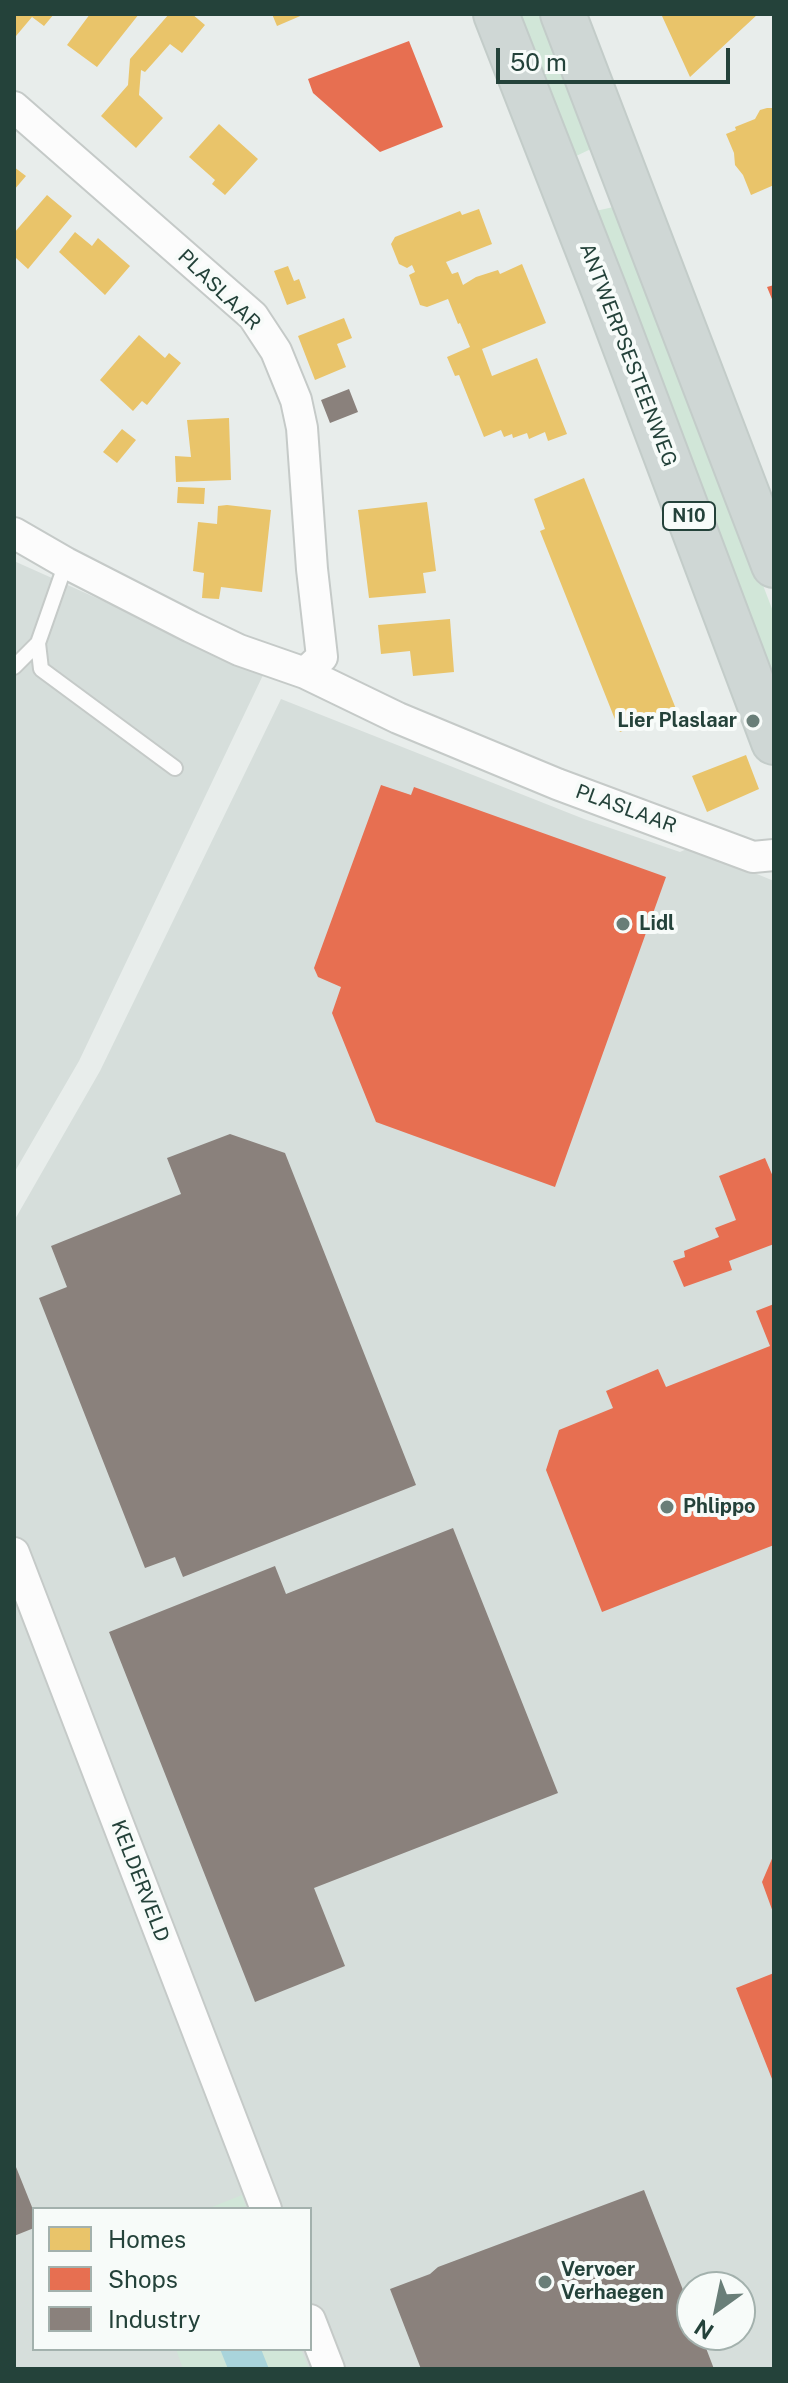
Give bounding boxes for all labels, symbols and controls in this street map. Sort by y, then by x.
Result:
scale bar [500,32,734,82]
text: 50 m [510,48,567,76]
street label: ANTWERPSESTEENWEG [574,240,682,470]
street label: PLASLAAR [173,245,265,335]
road number: N10 [663,502,715,530]
place label: Lier Plaslaar [617,709,737,733]
marker: Lier Plaslaar [744,712,762,730]
street label: PLASLAAR [572,780,680,838]
place label: Lidl [639,912,675,936]
marker: Lidl [614,915,632,933]
place label: Phlippo [683,1495,756,1519]
marker: Phlippo [658,1498,676,1516]
street label: KELDERVELD [106,1817,174,1945]
legend [32,2207,312,2351]
text: Homes [108,2225,186,2253]
place label: Vervoer Verhaegen [561,2258,664,2305]
text: Shops [108,2265,178,2293]
north arrow [676,2271,756,2351]
marker: Vervoer Verhaegen [536,2273,554,2291]
text: Industry [108,2305,201,2333]
text: N [690,2314,718,2345]

